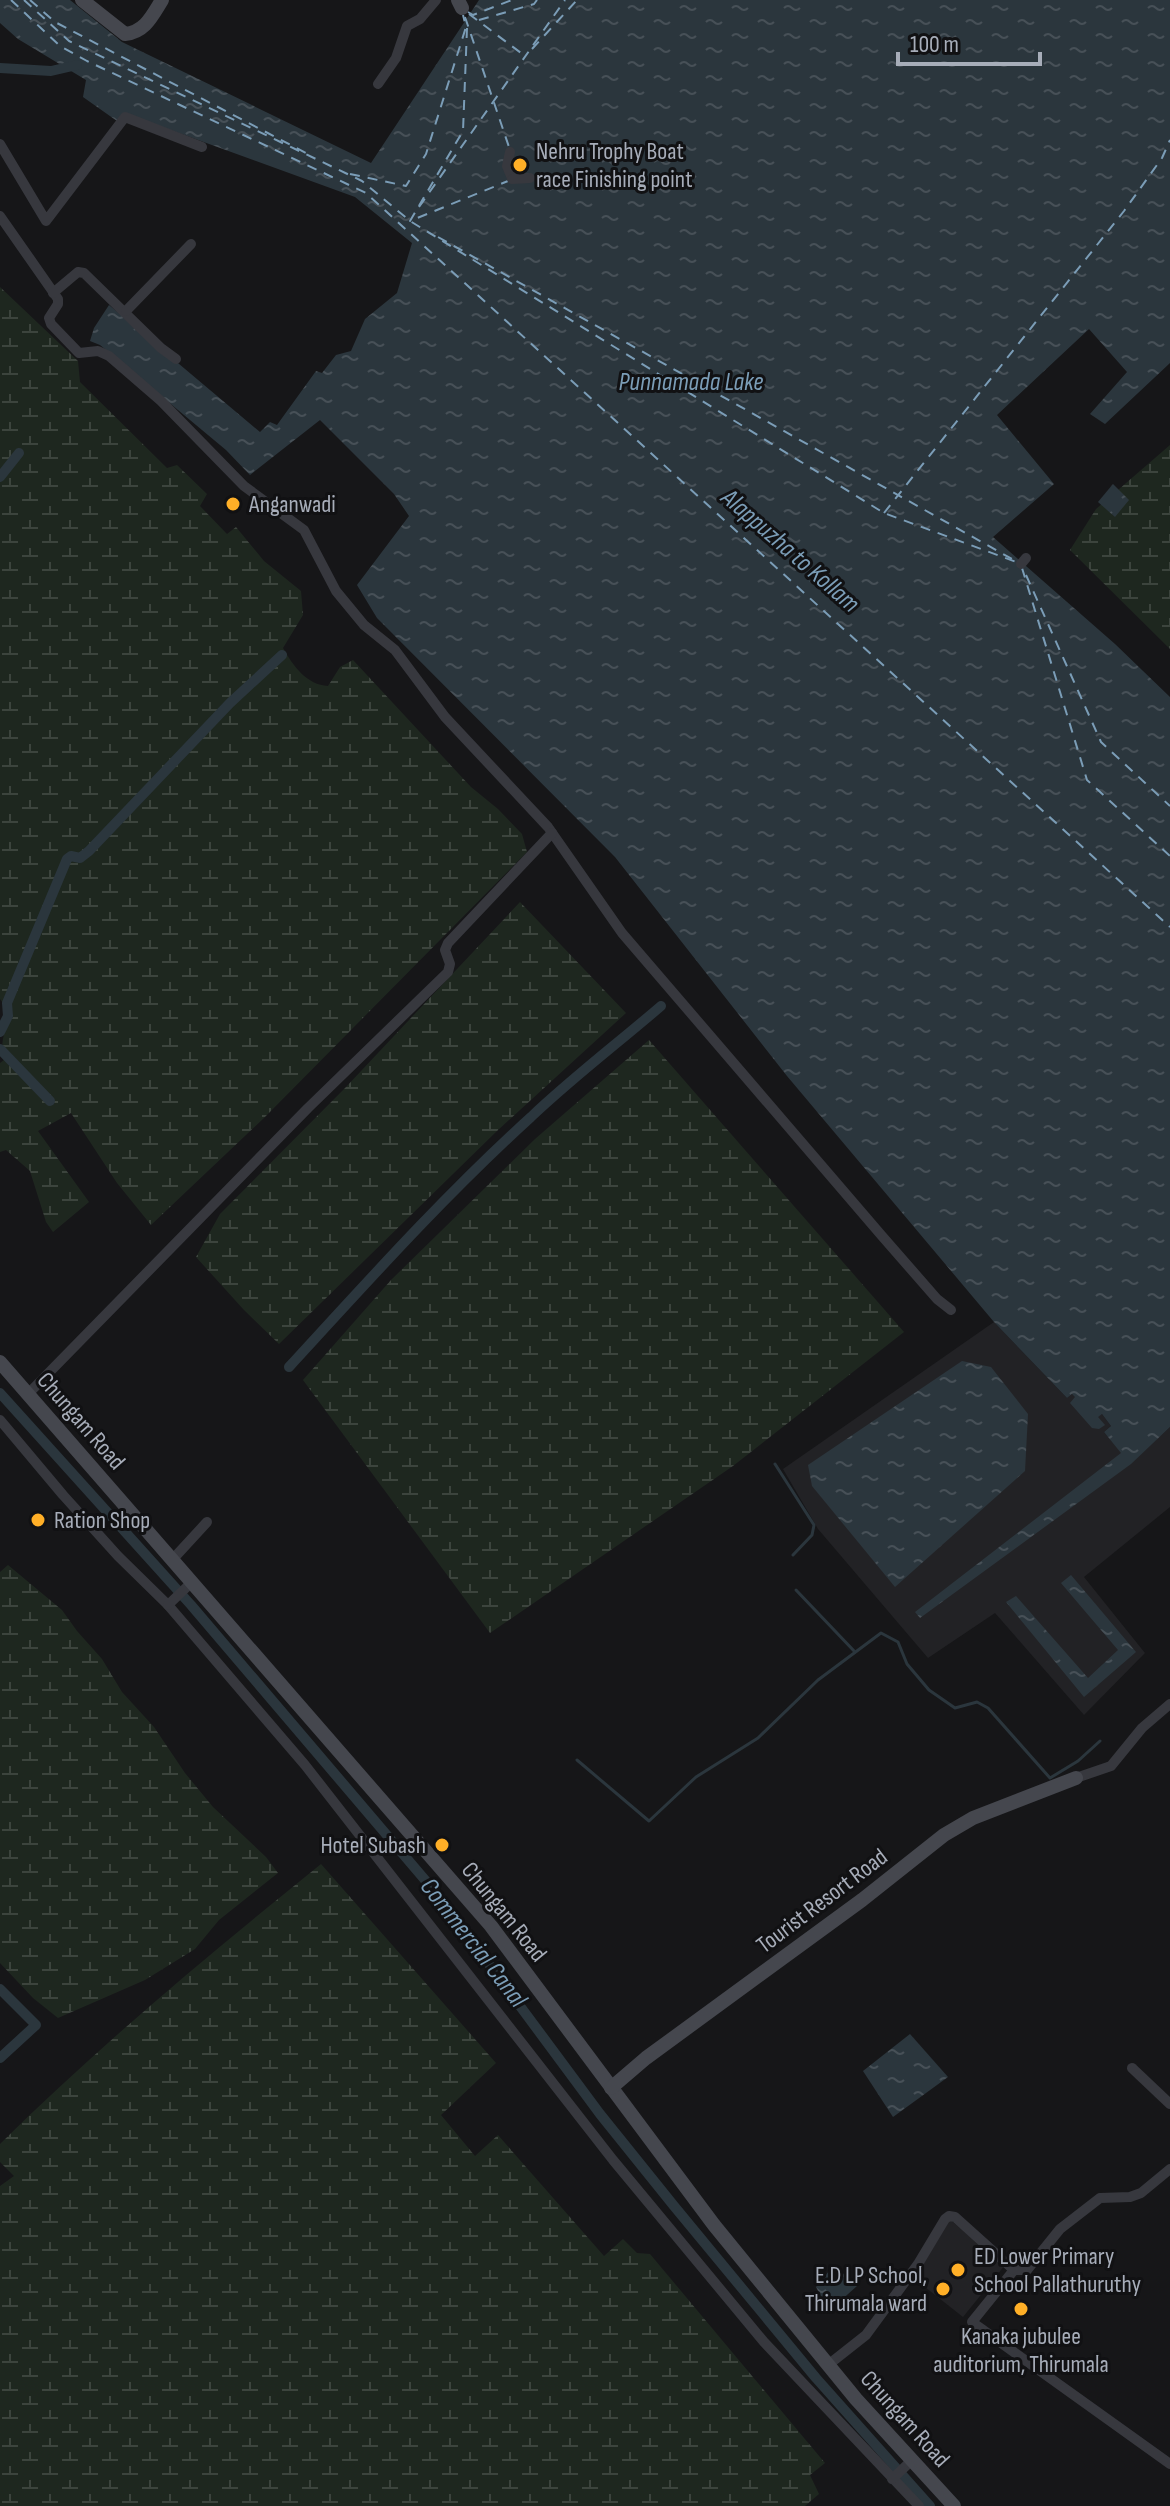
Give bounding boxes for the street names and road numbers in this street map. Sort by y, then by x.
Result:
street label: Chungam Road [31,1366,131,1476]
street label: Tourist Resort Road [751,1842,893,1960]
street label: Chungam Road [455,1856,553,1968]
street label: Chungam Road [854,2365,956,2473]

